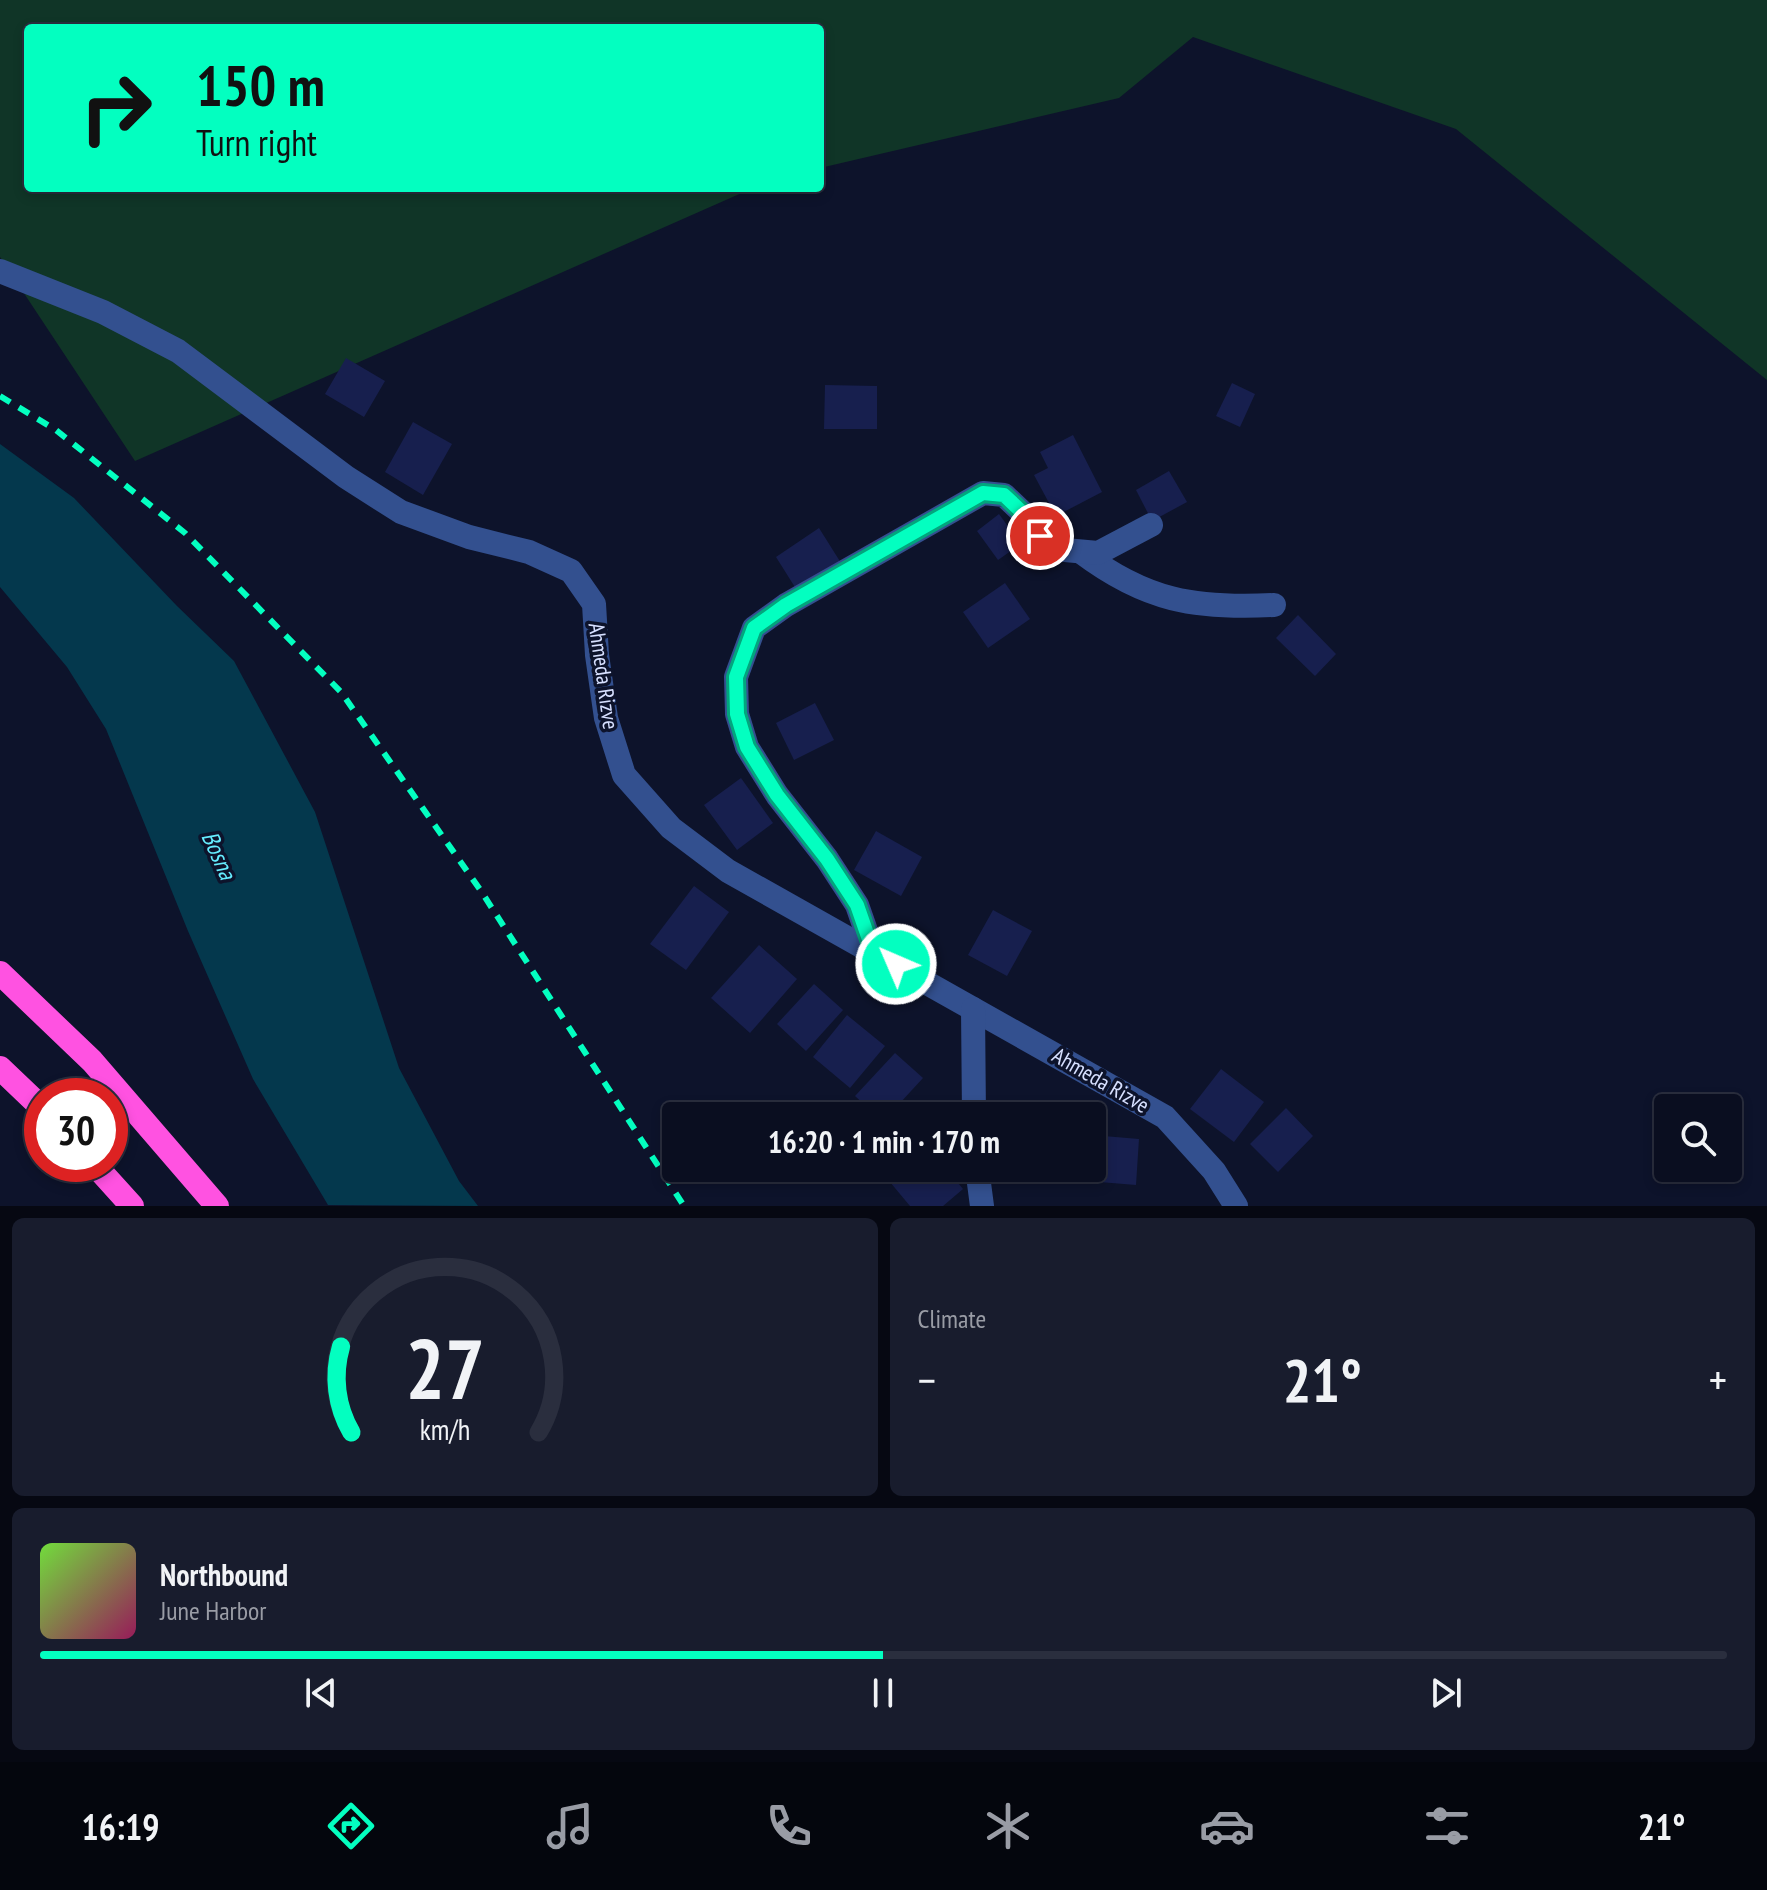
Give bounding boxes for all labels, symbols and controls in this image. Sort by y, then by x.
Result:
text: 150 m [196,49,325,121]
icon: right [64,56,168,160]
text: Turn right [196,119,317,166]
pin [1006,502,1074,570]
icon: arrive [1018,514,1062,558]
street label: Ahmeda Rizve [583,621,625,731]
water label: Bosna [195,826,244,885]
position arrow [854,922,938,1006]
street label: Ahmeda Rizve [1048,1041,1154,1119]
speed limit sign: 30 [24,1078,128,1182]
map controls [1654,1094,1742,1182]
button: search [1654,1094,1742,1182]
text: 16:20 · 1 min · 170 m [768,1122,1000,1161]
text: Climate [918,1302,986,1335]
text: 27 [405,1314,485,1422]
text: 21° [1283,1341,1362,1419]
text: − [918,1351,936,1408]
text: + [1709,1351,1727,1408]
text: km/h [419,1411,470,1448]
text: Northbound [160,1555,288,1594]
text: June Harbor [160,1594,266,1627]
icon: previous [299,1671,343,1715]
icon: pause [861,1671,905,1715]
icon: next [1424,1671,1468,1715]
icon: directions [323,1798,379,1854]
icon: music [542,1798,598,1854]
icon: phone [761,1798,817,1854]
icon: climate [980,1798,1036,1854]
icon: car [1199,1798,1255,1854]
icon: filters [1419,1798,1475,1854]
text: 16:19 [82,1803,159,1850]
text: 21° [1638,1803,1685,1850]

